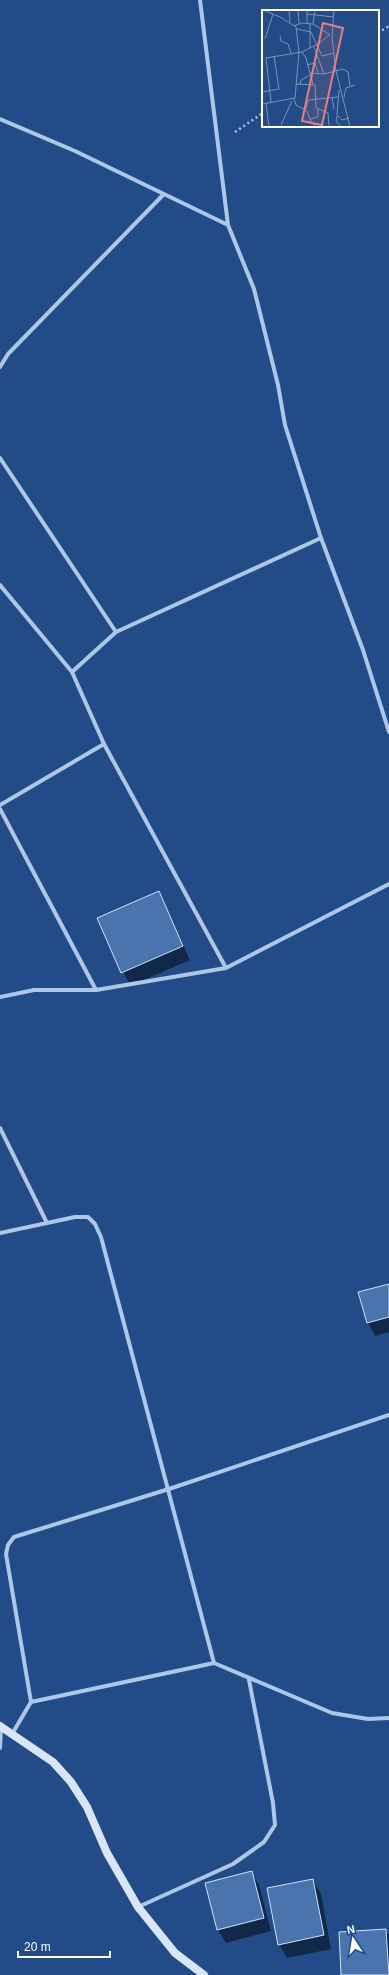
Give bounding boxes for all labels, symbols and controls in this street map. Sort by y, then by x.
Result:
inset map [262,10,379,127]
north arrow [333,1919,373,1959]
text: N [346,1923,356,1936]
scale bar [18,1933,110,1959]
text: 20 m [24,1940,51,1954]

